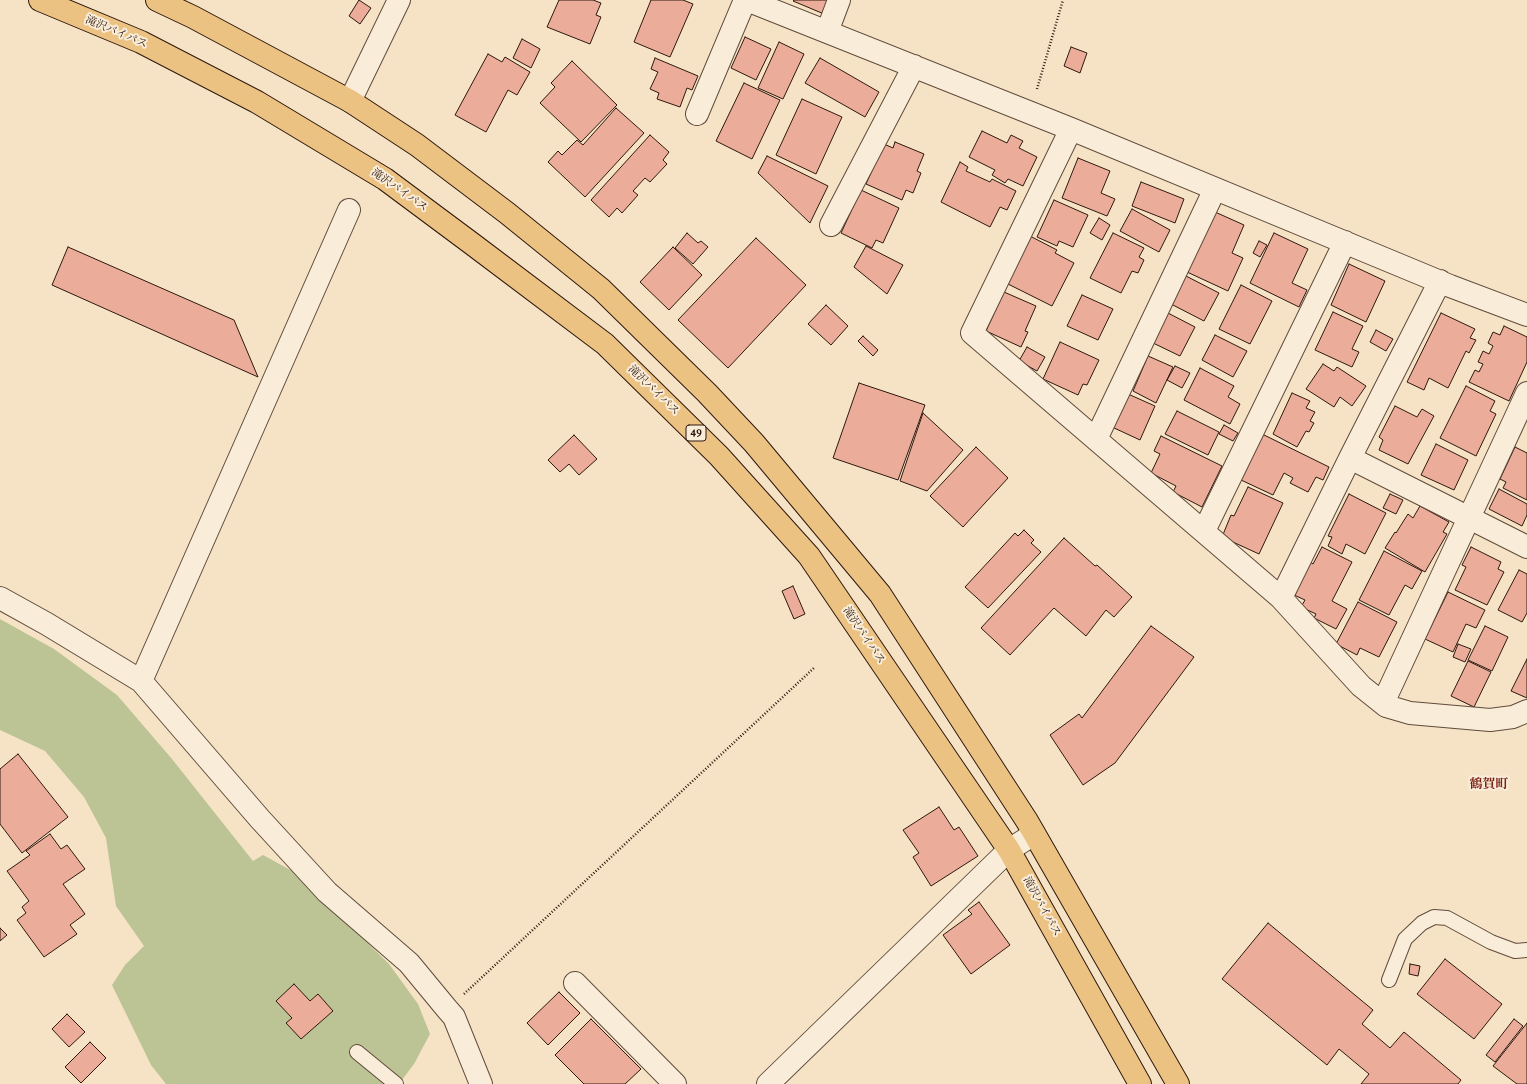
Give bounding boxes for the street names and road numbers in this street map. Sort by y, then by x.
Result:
street label: 滝沢バイパス [83,14,149,52]
street label: 滝沢バイパス [368,167,430,215]
street label: 滝沢バイパス [625,363,681,419]
road number: 49 [686,425,706,441]
street label: 滝沢バイパス [839,605,887,667]
street label: 滝沢バイパス [1019,875,1063,939]

